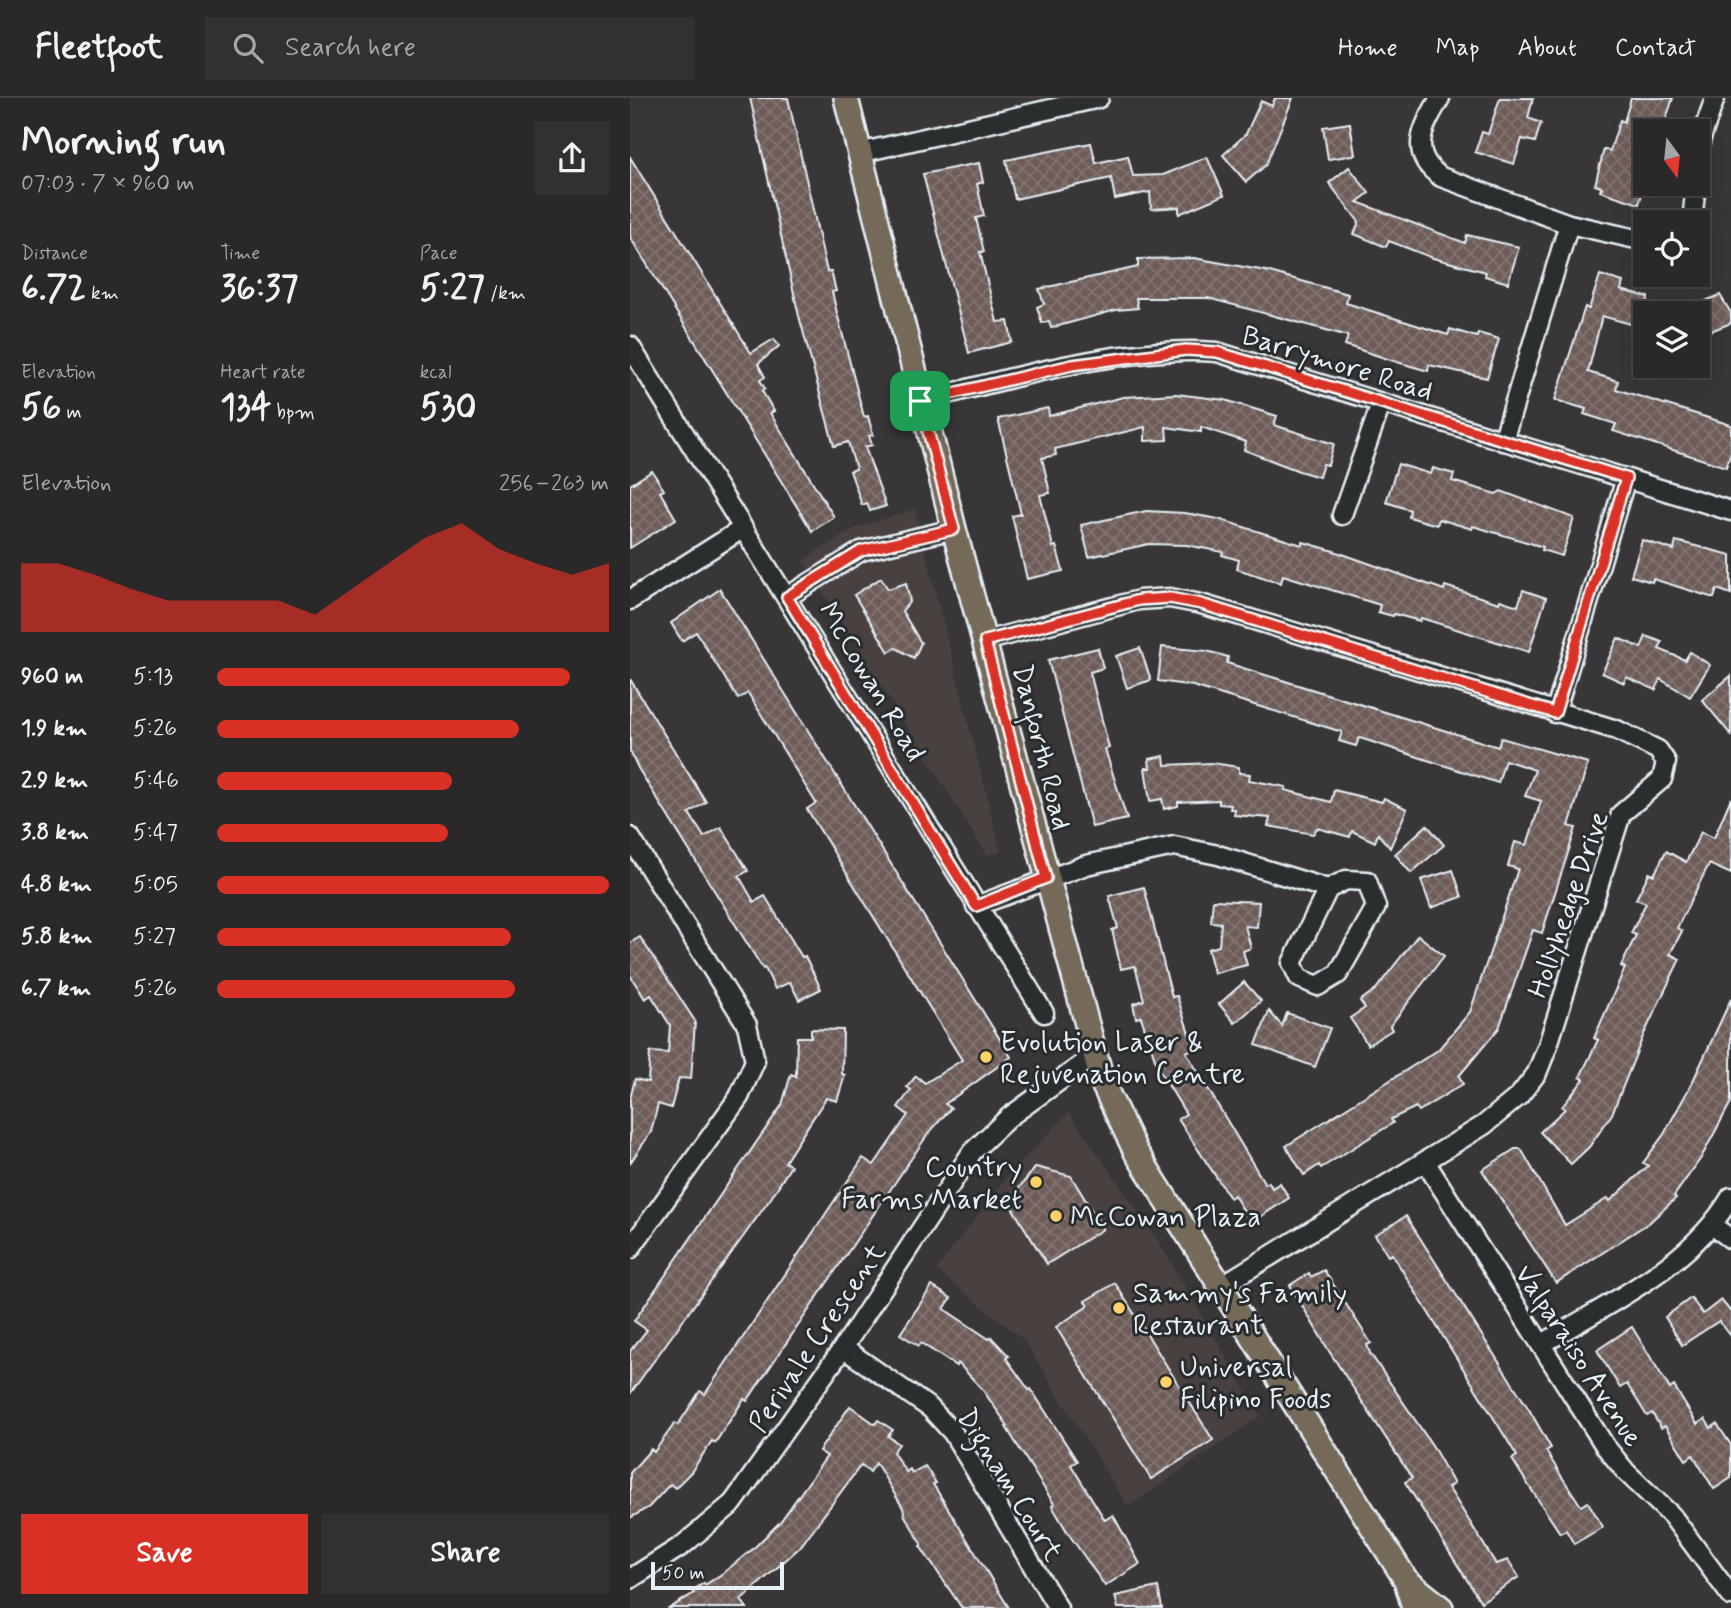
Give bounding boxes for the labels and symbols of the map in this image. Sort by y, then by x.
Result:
north arrow [1633,119,1710,196]
street label: Barrymore Road [1237,318,1437,411]
pin [890,371,950,431]
street label: McCowan Road [809,596,933,769]
street label: Danforth Road [1000,661,1079,835]
street label: Hollyhedge Drive [1520,807,1619,1003]
place label: Evolution Laser & Rejuvenation Centre [1000,1025,1245,1094]
marker: Evolution Laser & Rejuvenation Centre [978,1049,994,1065]
place label: Country Farms Market [841,1150,1022,1219]
marker: Country Farms Market [1028,1174,1044,1190]
place label: McCowan Plaza [1070,1200,1261,1237]
marker: McCowan Plaza [1048,1208,1064,1224]
street label: Perivale Crescent [741,1236,895,1440]
street label: Valparaiso Avenue [1505,1258,1651,1455]
place label: Sammy's Family Restaurant [1133,1276,1347,1345]
marker: Sammy's Family Restaurant [1111,1300,1127,1316]
place label: Universal Filipino Foods [1180,1350,1332,1419]
marker: Universal Filipino Foods [1158,1374,1174,1390]
street label: Dignam Court [945,1402,1071,1571]
scale bar [651,1559,784,1591]

